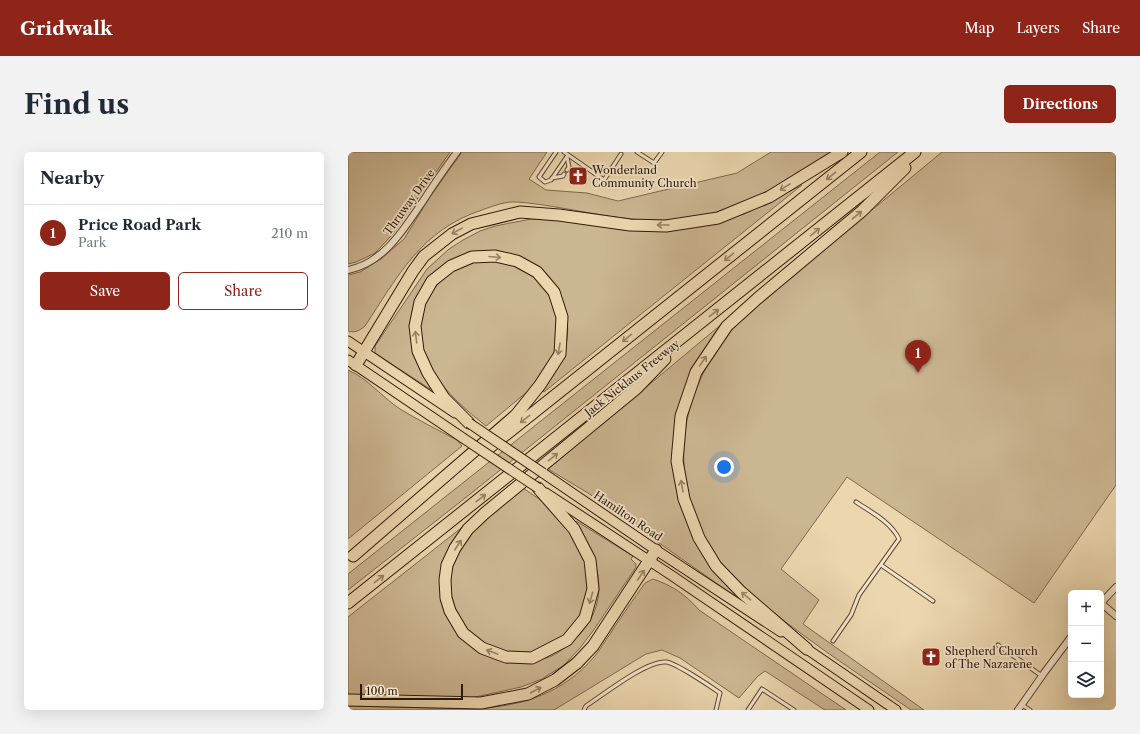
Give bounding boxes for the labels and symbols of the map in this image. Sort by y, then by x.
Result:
place label: Wonderland Community Church [591,163,697,190]
church icon: Wonderland Community Church [567,165,589,187]
street label: Thruway Drive [380,166,438,238]
one-way arrow [825,172,836,181]
one-way arrow [779,184,791,192]
one-way arrow [852,210,863,219]
one-way arrow [657,222,670,229]
one-way arrow [810,227,821,236]
one-way arrow [452,228,464,236]
one-way arrow [488,253,501,261]
one-way arrow [723,253,734,262]
one-way arrow [708,309,719,317]
one-way arrow [412,331,420,344]
one-way arrow [622,334,633,343]
street label: Jack Nicklaus Freeway [580,336,683,421]
pin: 1 [905,340,931,373]
one-way arrow [555,343,563,356]
one-way arrow [699,356,707,367]
one-way arrow [520,415,531,423]
one-way arrow [548,453,559,462]
your location [714,457,734,477]
one-way arrow [678,480,686,493]
street label: Hamilton Road [591,488,665,544]
one-way arrow [475,494,486,503]
one-way arrow [454,539,462,550]
one-way arrow [637,570,645,581]
one-way arrow [373,575,384,583]
one-way arrow [587,591,594,604]
one-way arrow [741,591,751,600]
place label: Shepherd Church of The Nazarene [945,644,1038,671]
church icon: Shepherd Church of The Nazarene [920,646,942,668]
one-way arrow [486,647,498,655]
scale bar [360,682,463,701]
one-way arrow [530,685,542,693]

